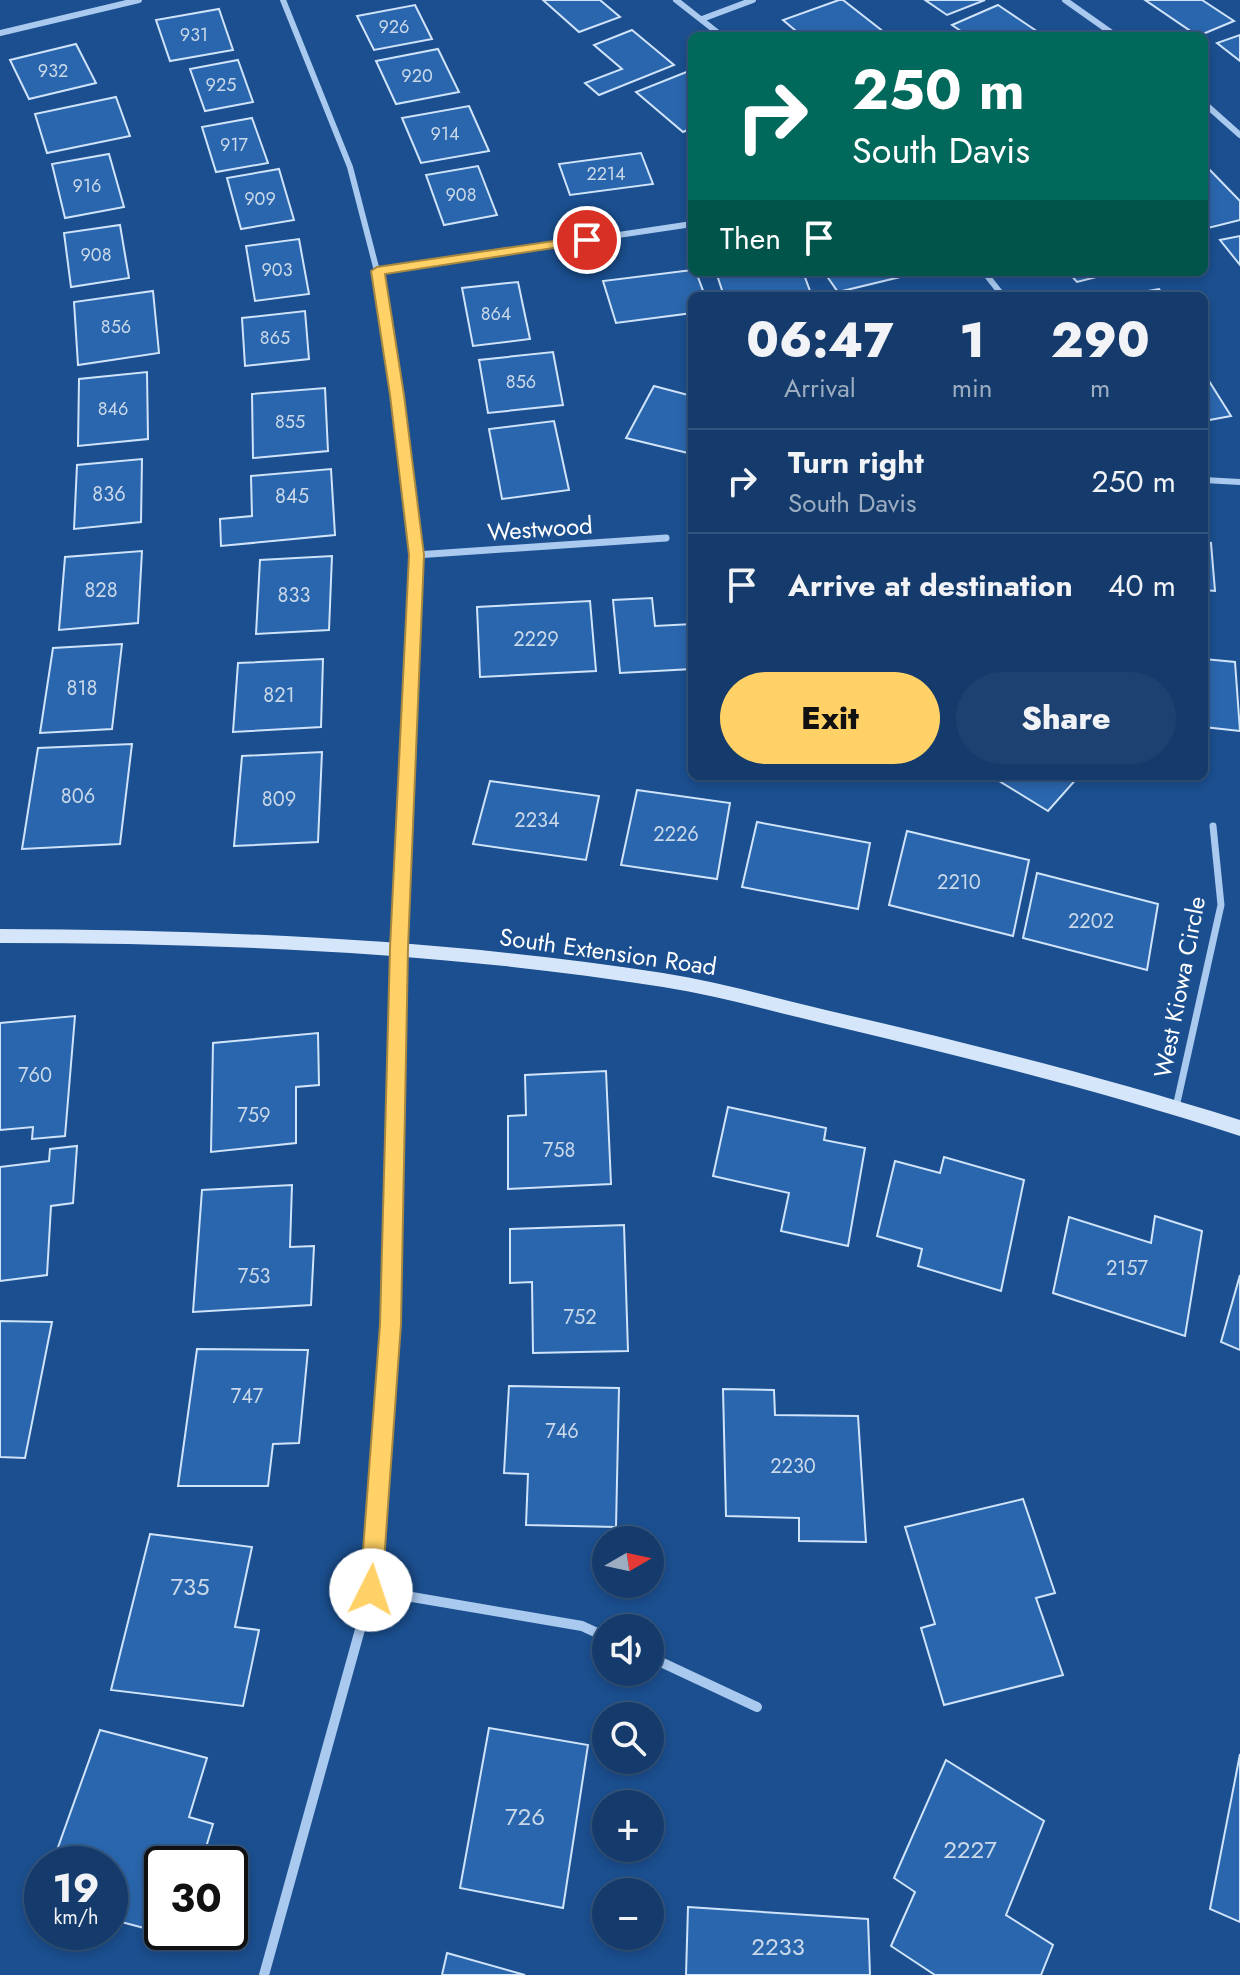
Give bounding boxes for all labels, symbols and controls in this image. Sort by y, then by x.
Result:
house number: 926 [379,14,409,40]
house number: 931 [180,22,208,48]
text: 250 m [852,49,1025,130]
house number: 932 [38,58,68,84]
house number: 920 [401,63,433,89]
icon: right [720,64,824,168]
house number: 925 [206,72,236,98]
house number: 914 [431,121,459,147]
text: South Davis [852,124,1030,176]
house number: 917 [220,132,249,158]
house number: 2214 [586,161,626,187]
house number: 916 [73,173,101,199]
house number: 908 [446,182,477,208]
house number: 909 [244,186,276,212]
pin [553,206,621,274]
icon: arrive [797,216,841,260]
text: Then [720,217,781,260]
icon: arrive [565,218,609,262]
house number: 908 [81,242,112,268]
house number: 903 [262,257,293,283]
house number: 864 [481,301,511,327]
text: 06:47 [746,306,893,375]
text: 1 [959,306,985,375]
text: 290 [1051,306,1150,375]
house number: 856 [101,314,131,340]
house number: 865 [260,325,290,351]
house number: 856 [506,369,536,395]
text: Arrival [784,369,856,407]
text: min [952,369,992,407]
text: m [1090,369,1110,407]
house number: 846 [98,396,128,422]
house number: 855 [275,409,305,435]
text: Turn right [788,441,924,484]
icon: right [720,459,764,503]
text: 250 m [1092,460,1176,503]
house number: 836 [92,480,126,509]
house number: 845 [275,482,309,511]
text: South Davis [788,484,917,522]
street label: Westwood [486,507,594,550]
icon: arrive [720,563,764,607]
text: Arrive at destination [788,564,1073,607]
text: 40 m [1108,564,1176,607]
house number: 828 [84,576,118,605]
house number: 833 [278,581,310,610]
house number: 2229 [513,625,559,654]
button: Exit [720,672,940,764]
button: Share [956,672,1176,764]
house number: 818 [67,674,97,703]
house number: 821 [263,681,295,710]
house number: 806 [61,782,95,811]
house number: 809 [262,785,296,814]
house number: 2234 [514,806,560,835]
house number: 2226 [653,820,699,849]
house number: 2210 [937,868,981,897]
street label: West Kiowa Circle [1145,893,1214,1081]
house number: 2202 [1068,907,1114,936]
street label: South Extension Road [497,919,719,984]
house number: 760 [18,1061,52,1090]
house number: 759 [237,1101,271,1130]
house number: 758 [543,1136,575,1165]
house number: 2157 [1106,1254,1149,1283]
house number: 753 [238,1262,270,1291]
house number: 752 [563,1303,597,1332]
house number: 747 [231,1382,264,1411]
house number: 746 [545,1417,579,1446]
house number: 2230 [770,1452,816,1481]
north arrow [592,1526,664,1598]
map controls [592,1526,664,1950]
position arrow [329,1548,413,1632]
house number: 735 [170,1569,210,1604]
button: sound [592,1614,664,1686]
button: search [592,1702,664,1774]
button: + [592,1790,664,1862]
house number: 726 [505,1799,545,1834]
house number: 2227 [943,1832,997,1867]
speed limit sign: 30 [144,1846,248,1950]
text: 19 [52,1859,100,1917]
button: − [592,1878,664,1950]
text: km/h [53,1903,99,1932]
house number: 2233 [751,1929,805,1964]

